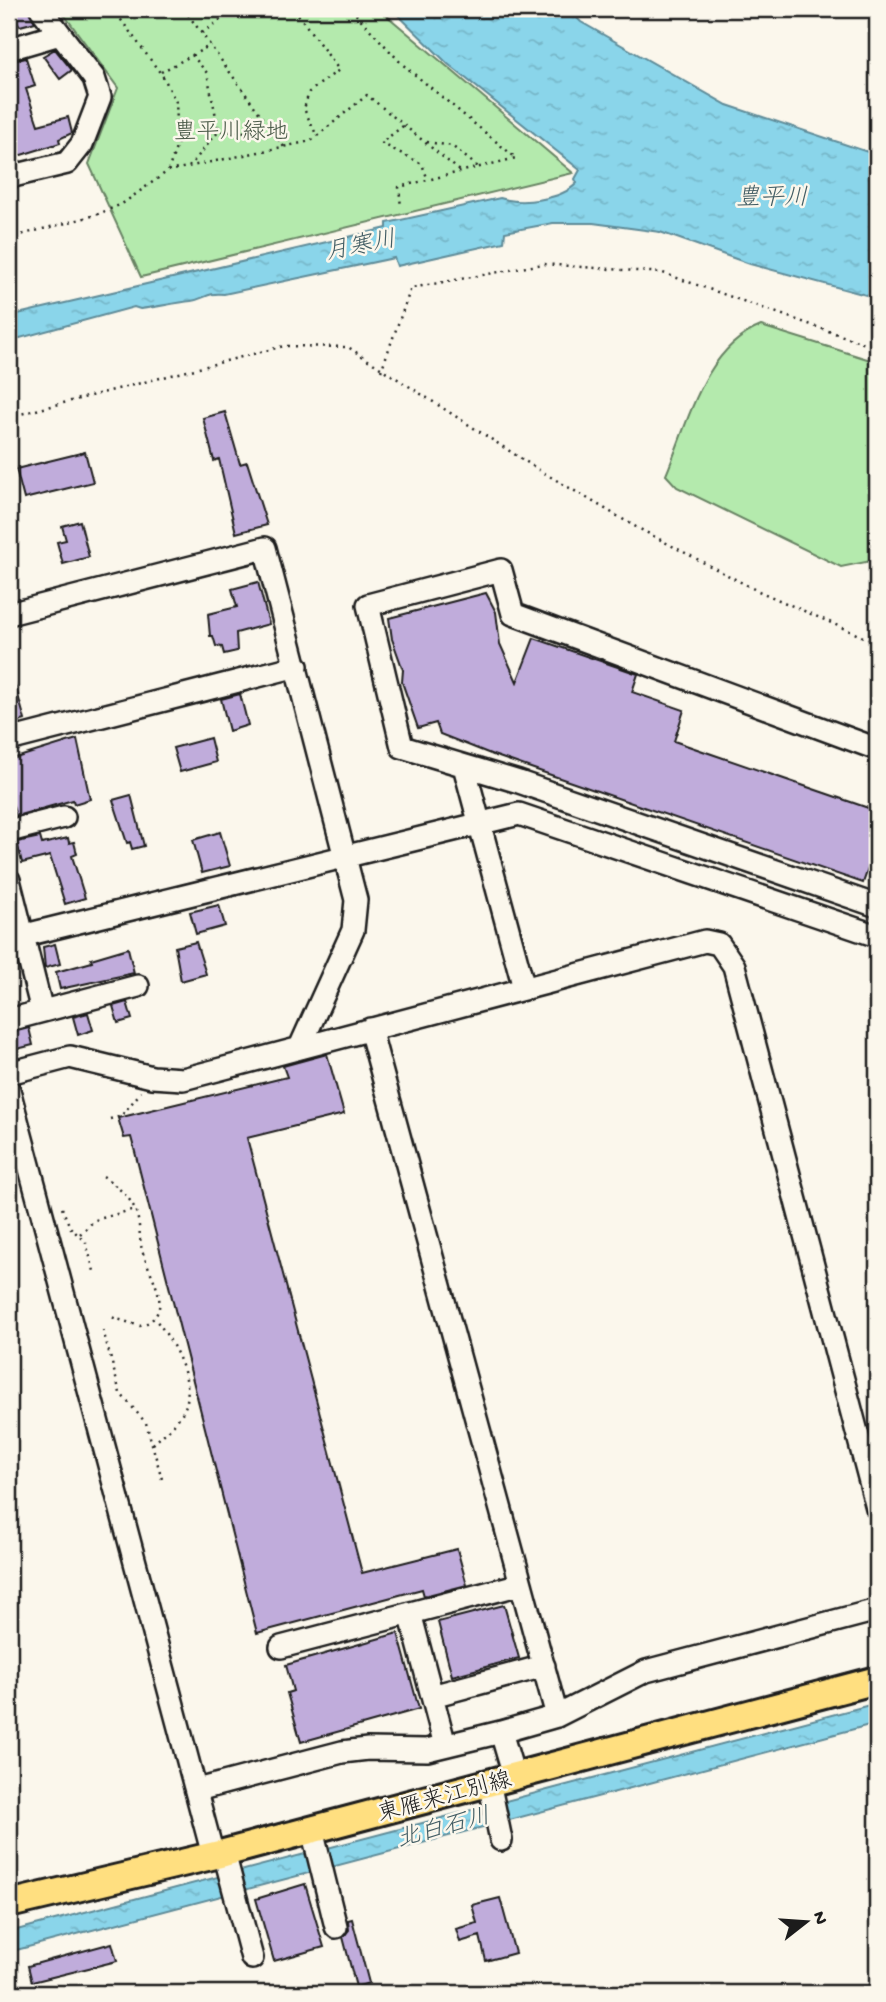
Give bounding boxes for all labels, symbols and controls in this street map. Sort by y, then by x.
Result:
park label: 豊平川緑地 [174,119,289,147]
water label: 豊平川 [736,184,808,214]
water label: 月寒川 [322,225,399,269]
street label: 東雁来江別線 [375,1767,515,1829]
water label: 北白石川 [394,1803,494,1856]
north arrow [770,1886,840,1956]
text: N [806,1909,832,1927]

